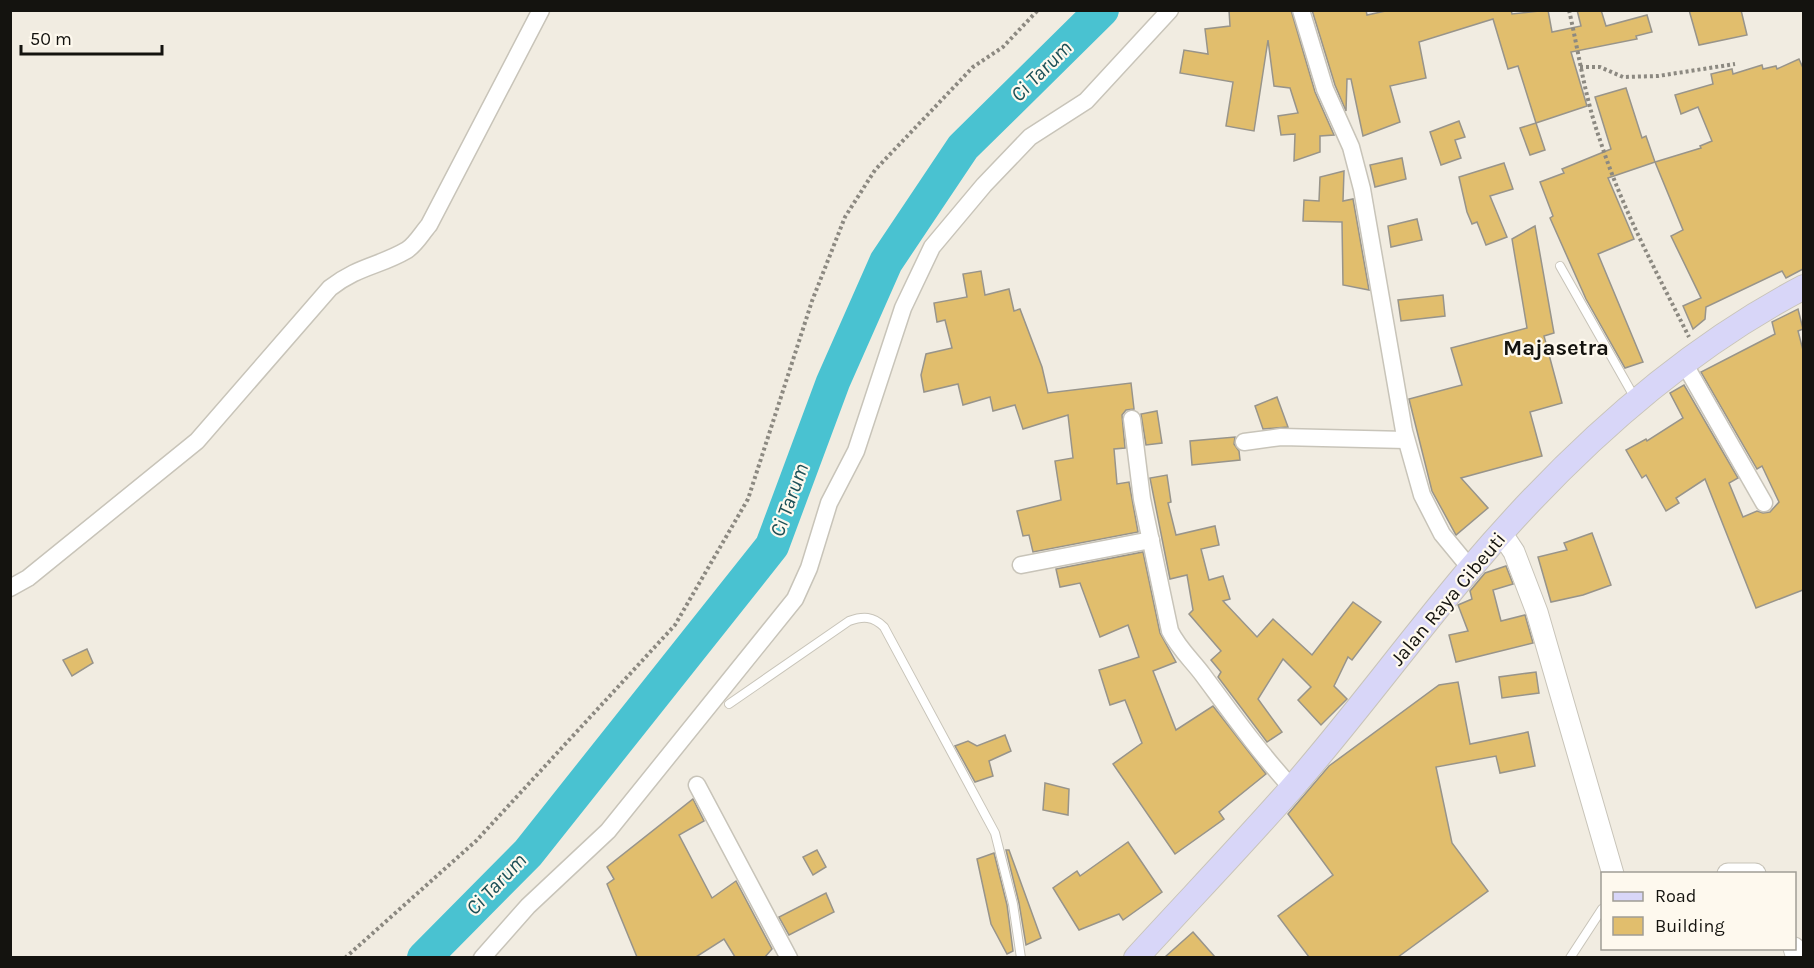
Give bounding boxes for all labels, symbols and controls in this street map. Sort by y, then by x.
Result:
scale bar [21,18,162,56]
text: 50 m [30,28,72,50]
water label: Ci Tarum [1005,35,1077,107]
district label: Majasetra [1503,335,1609,361]
water label: Ci Tarum [765,460,813,540]
street label: Jalan Raya Cibeuti [1386,528,1510,670]
water label: Ci Tarum [461,848,531,920]
legend [1601,872,1796,950]
text: Road [1655,885,1696,907]
text: Building [1655,915,1725,937]

